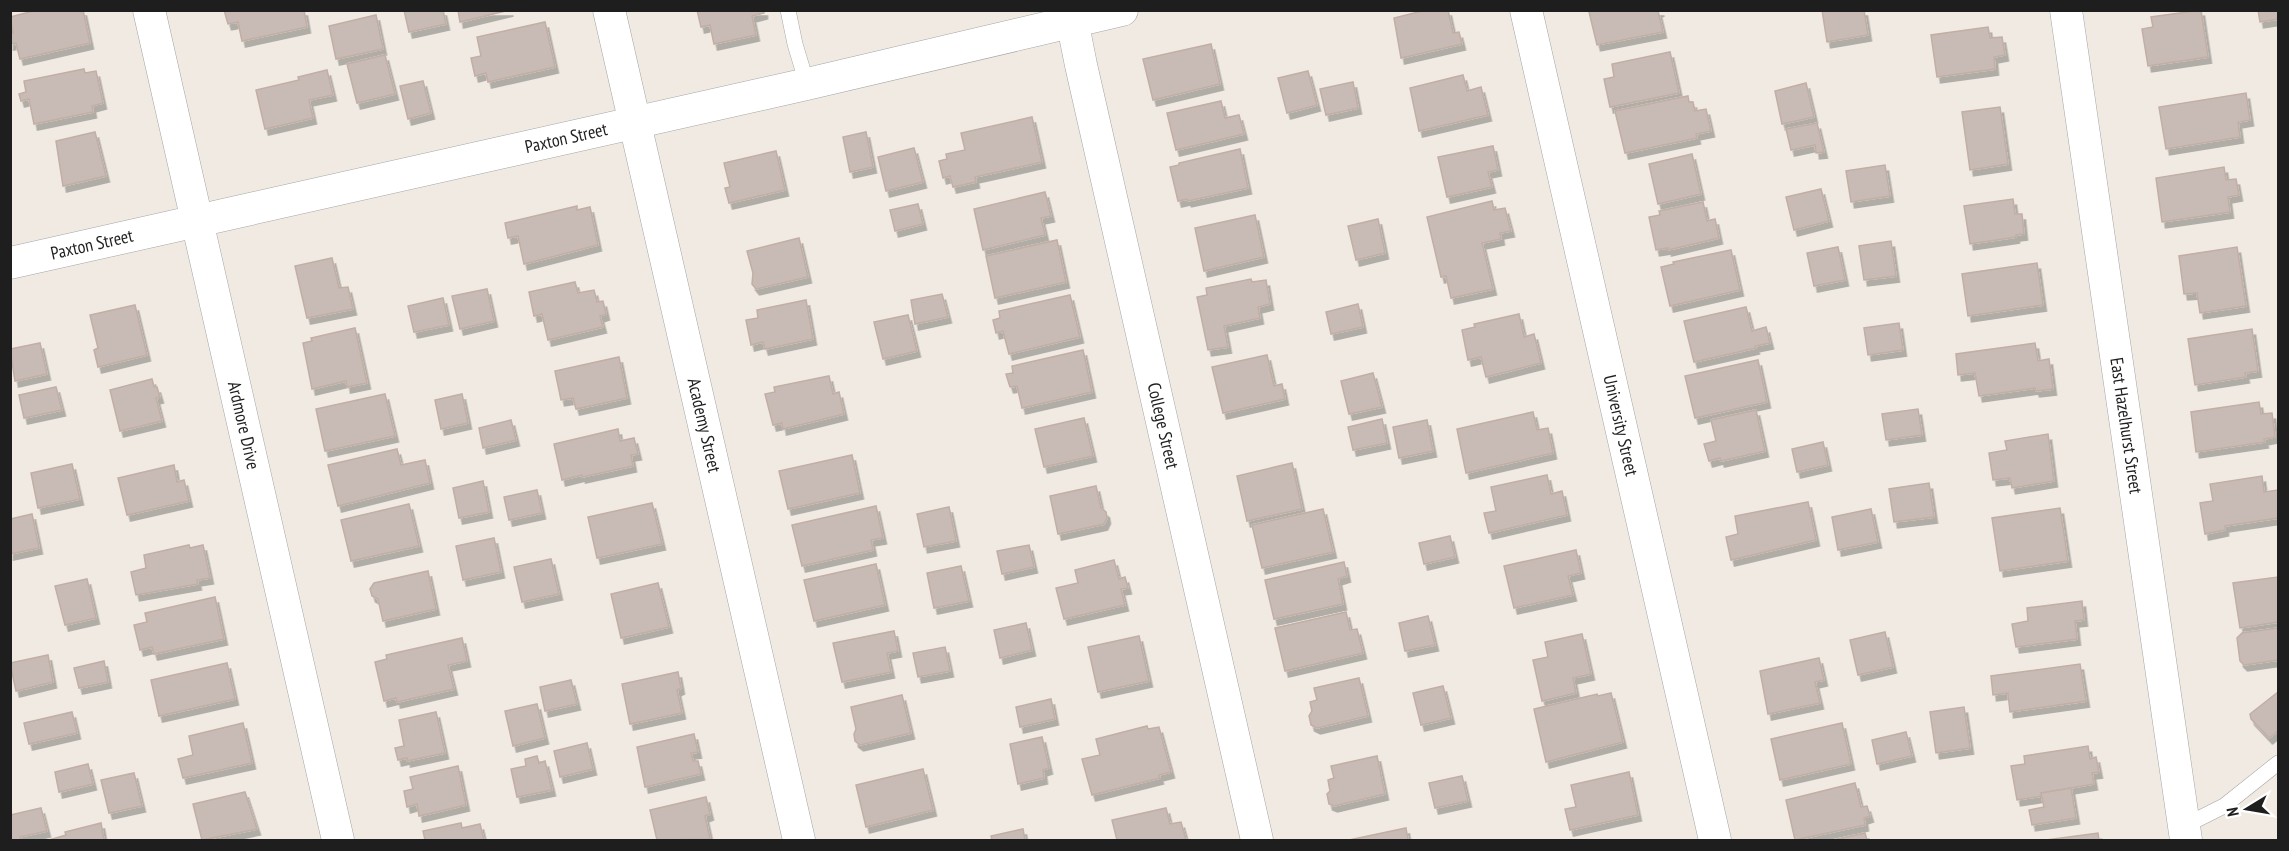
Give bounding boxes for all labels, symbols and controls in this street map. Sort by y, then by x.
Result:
street label: Paxton Street [523,117,610,158]
street label: Paxton Street [48,224,135,265]
street label: East Hazelhurst Street [2105,356,2148,495]
street label: University Street [1598,373,1644,478]
street label: Academy Street [683,376,727,475]
street label: Ardmore Drive [223,379,265,472]
street label: College Street [1142,380,1184,471]
north arrow [2217,779,2277,839]
text: N [2222,806,2243,818]

